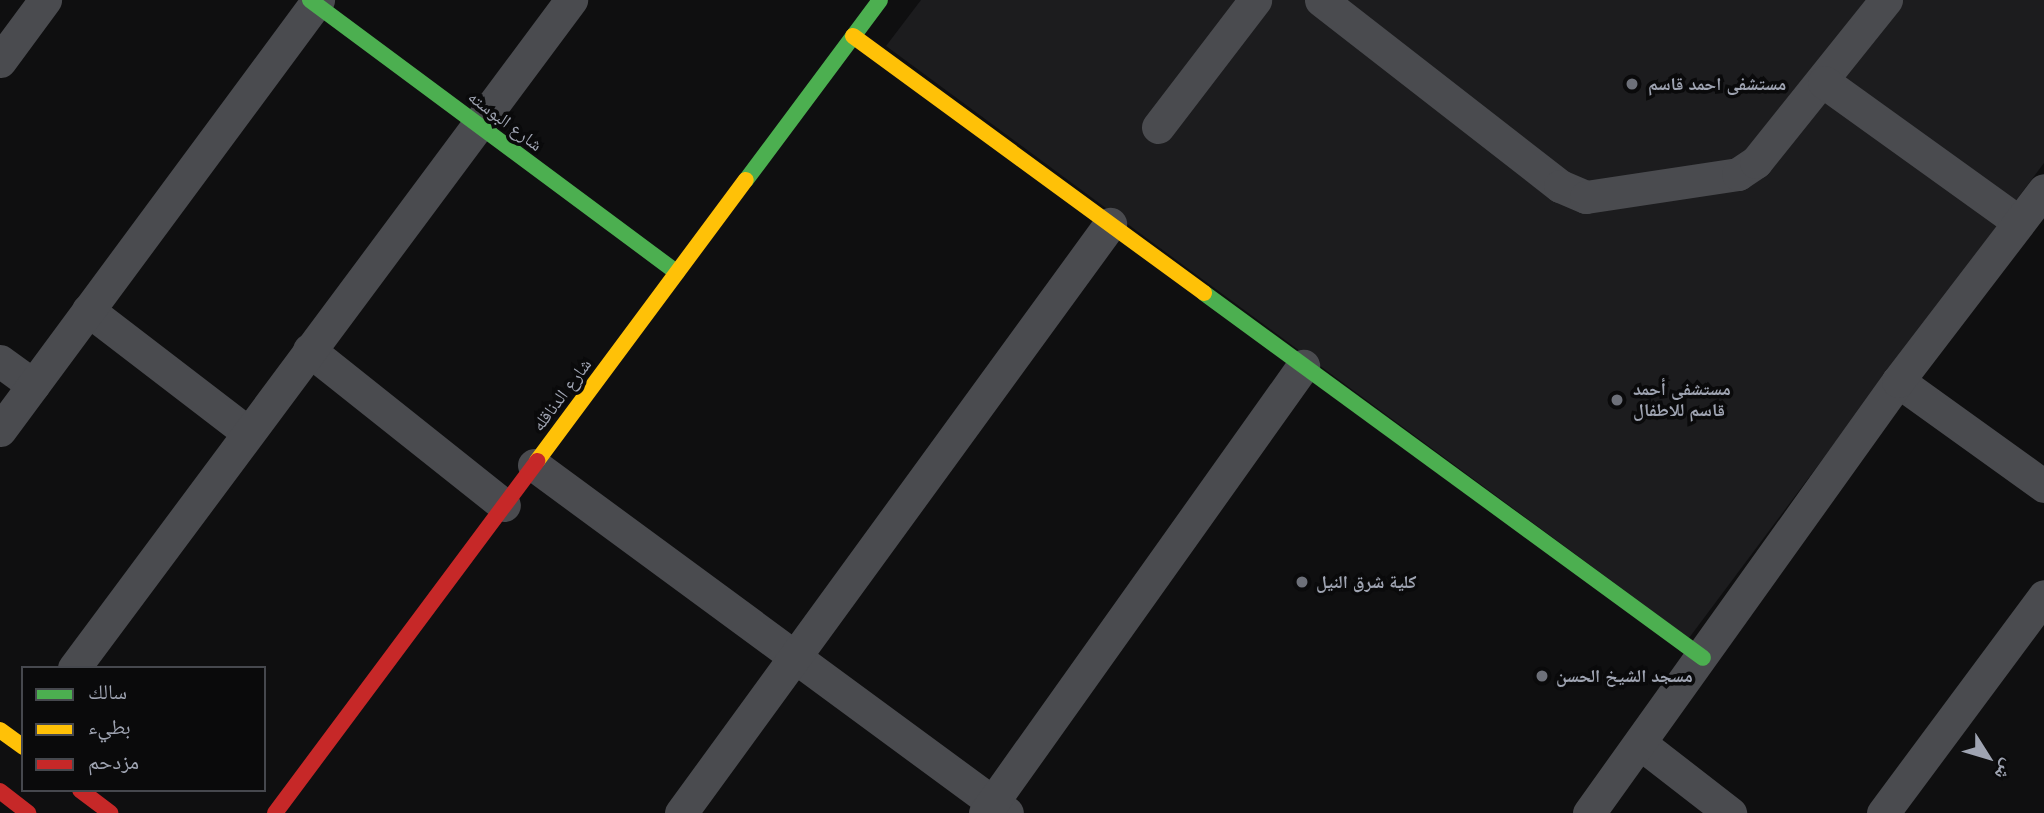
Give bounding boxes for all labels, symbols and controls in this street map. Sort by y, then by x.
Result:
place label: مستشفى احمد قاسم [1648,73,1786,95]
marker: مستشفى احمد قاسم [1622,74,1642,94]
street label: شارع البوسته [464,86,546,156]
street label: شارع الدناقله [528,354,596,436]
place label: مستشفى أحمد قاسم للاطفال [1633,379,1731,422]
marker: مستشفى أحمد قاسم للاطفال [1607,390,1627,410]
place label: كلية شرق النيل [1316,571,1417,593]
marker: كلية شرق النيل [1294,574,1310,590]
place label: مسجد الشيخ الحسن [1556,665,1693,687]
legend [21,666,266,792]
marker: مسجد الشيخ الحسن [1534,668,1550,684]
text: سالك [88,680,127,703]
text: بطيء [88,715,131,738]
north arrow [1953,722,2023,792]
text: مزدحم [88,750,139,773]
text: ش [1991,756,2020,784]

